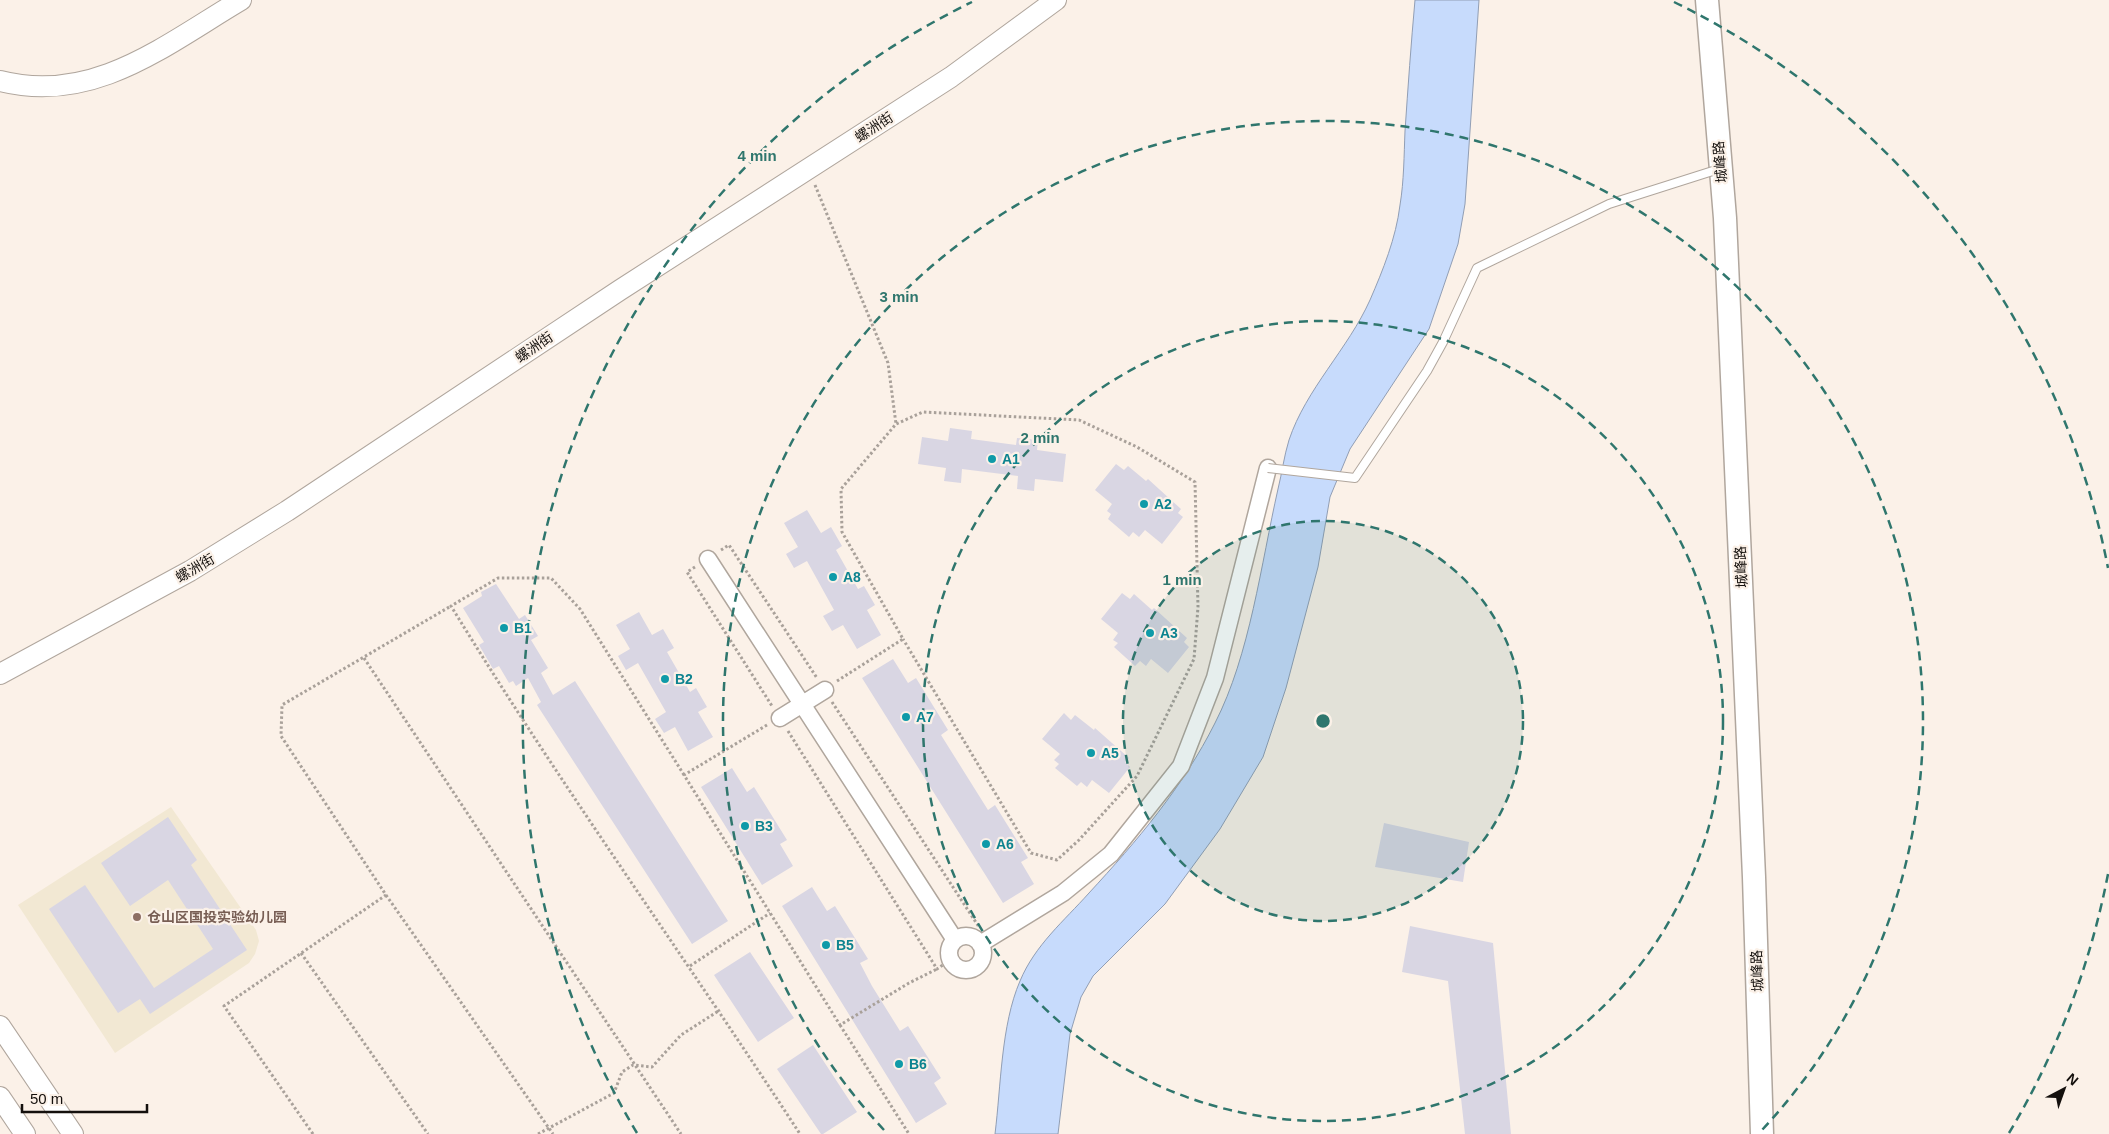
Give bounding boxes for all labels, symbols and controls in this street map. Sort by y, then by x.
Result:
street label: 螺洲街 [852,109,896,145]
street label: 城峰路 [1710,140,1730,184]
text: 4 min [737,147,777,164]
text: 3 min [879,288,919,305]
street label: 螺洲街 [512,329,556,365]
text: 2 min [1020,429,1060,446]
place label: A1 [1002,451,1020,467]
marker: A1 [986,453,998,465]
place label: A2 [1154,496,1172,512]
marker: A2 [1138,498,1150,510]
street label: 城峰路 [1732,546,1750,588]
street label: 螺洲街 [173,551,217,585]
place label: A8 [843,569,861,585]
marker: A8 [827,571,839,583]
text: 1 min [1162,571,1202,588]
place label: B1 [514,620,532,636]
marker: B1 [498,622,510,634]
place label: A3 [1160,625,1178,641]
marker: A3 [1144,627,1156,639]
place label: B2 [675,671,693,687]
marker: B2 [659,673,671,685]
place label: A7 [916,709,934,725]
marker: A7 [900,711,912,723]
centre of rings [1314,712,1332,730]
place label: A5 [1101,745,1119,761]
marker: A5 [1085,747,1097,759]
place label: B3 [755,818,773,834]
marker: B3 [739,820,751,832]
place label: A6 [996,836,1014,852]
marker: A6 [980,838,992,850]
place label: 仓山区国投实验幼儿园 [147,909,287,925]
marker: 仓山区国投实验幼儿园 [131,911,143,923]
place label: B5 [836,937,854,953]
marker: B5 [820,939,832,951]
street label: 城峰路 [1748,950,1766,992]
place label: B6 [909,1056,927,1072]
marker: B6 [893,1058,905,1070]
north arrow [2039,1064,2089,1114]
text: N [2063,1070,2082,1089]
scale bar [22,1082,148,1114]
text: 50 m [30,1090,63,1107]

